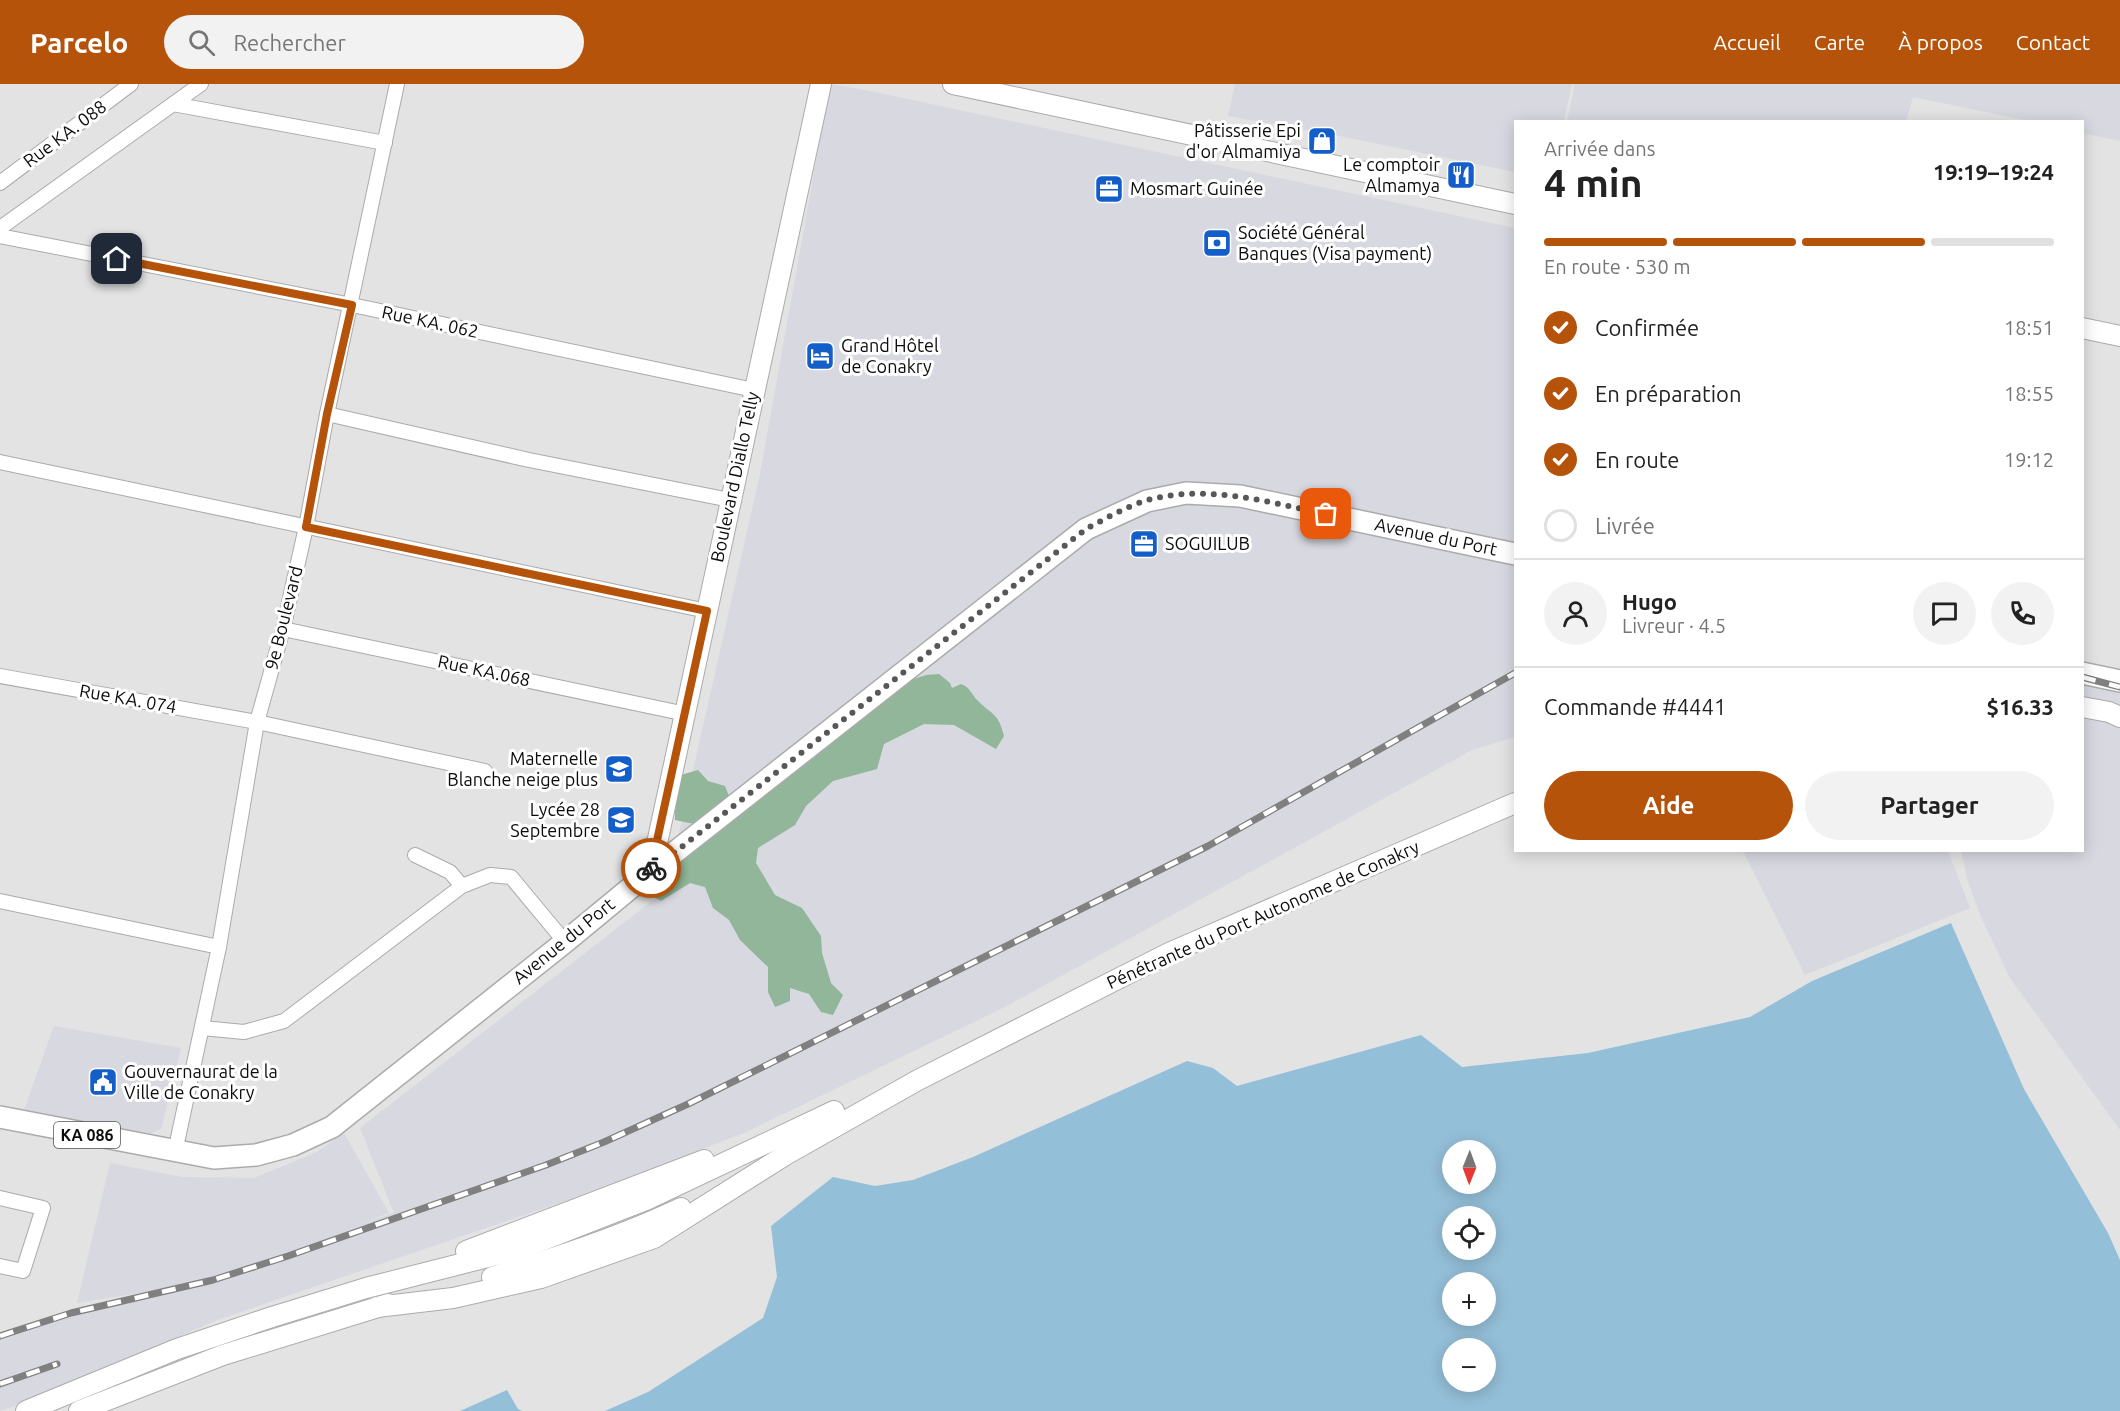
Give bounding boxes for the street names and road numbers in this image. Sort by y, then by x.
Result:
street label: Rue KA. 088 [19,96,110,171]
street label: Rue KA. 062 [380,301,480,341]
street label: Boulevard Diallo Telly [706,389,762,564]
street label: Avenue du Port [1373,513,1499,559]
street label: 9e Boulevard [260,564,306,672]
street label: Rue KA.068 [436,650,532,690]
street label: Rue KA. 074 [78,680,178,716]
street label: Pénétrante du Port Autonome de Conakry [1103,836,1422,992]
street label: Avenue du Port [509,893,618,987]
road number: KA 086 [54,1122,120,1148]

